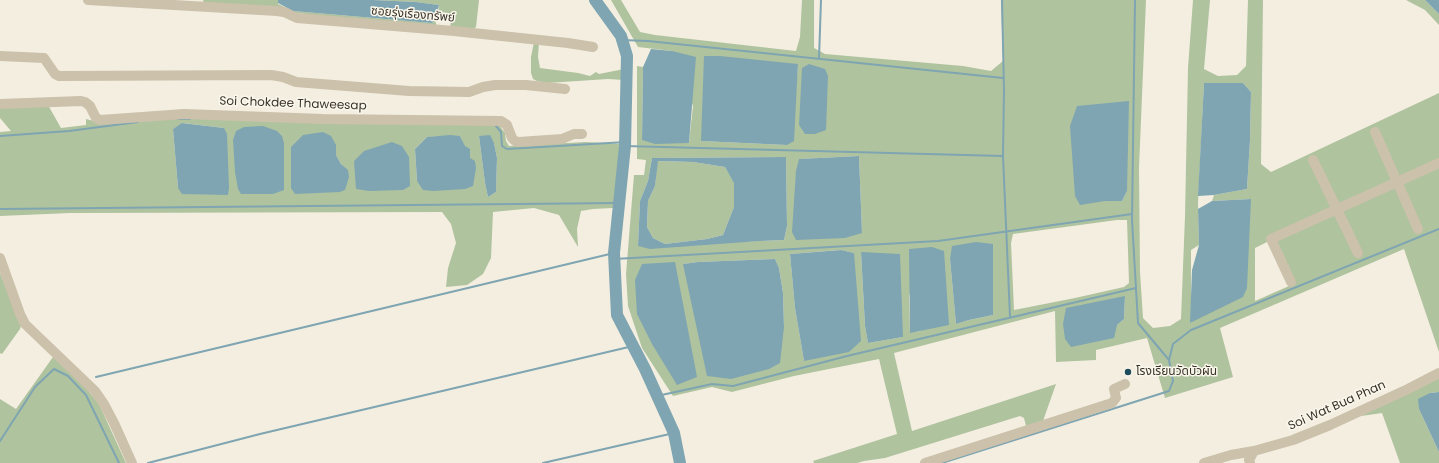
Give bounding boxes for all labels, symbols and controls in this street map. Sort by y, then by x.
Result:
street label: ซอยรุ่งเรืองทรัพย์ [370,4,456,26]
street label: Soi Chokdee Thaweesap [219,94,367,114]
place label: โรงเรียนวัดบัวผัน [1136,365,1217,379]
marker: โรงเรียนวัดบัวผัน [1123,367,1133,377]
street label: Soi Wat Bua Phan [1286,378,1388,434]

